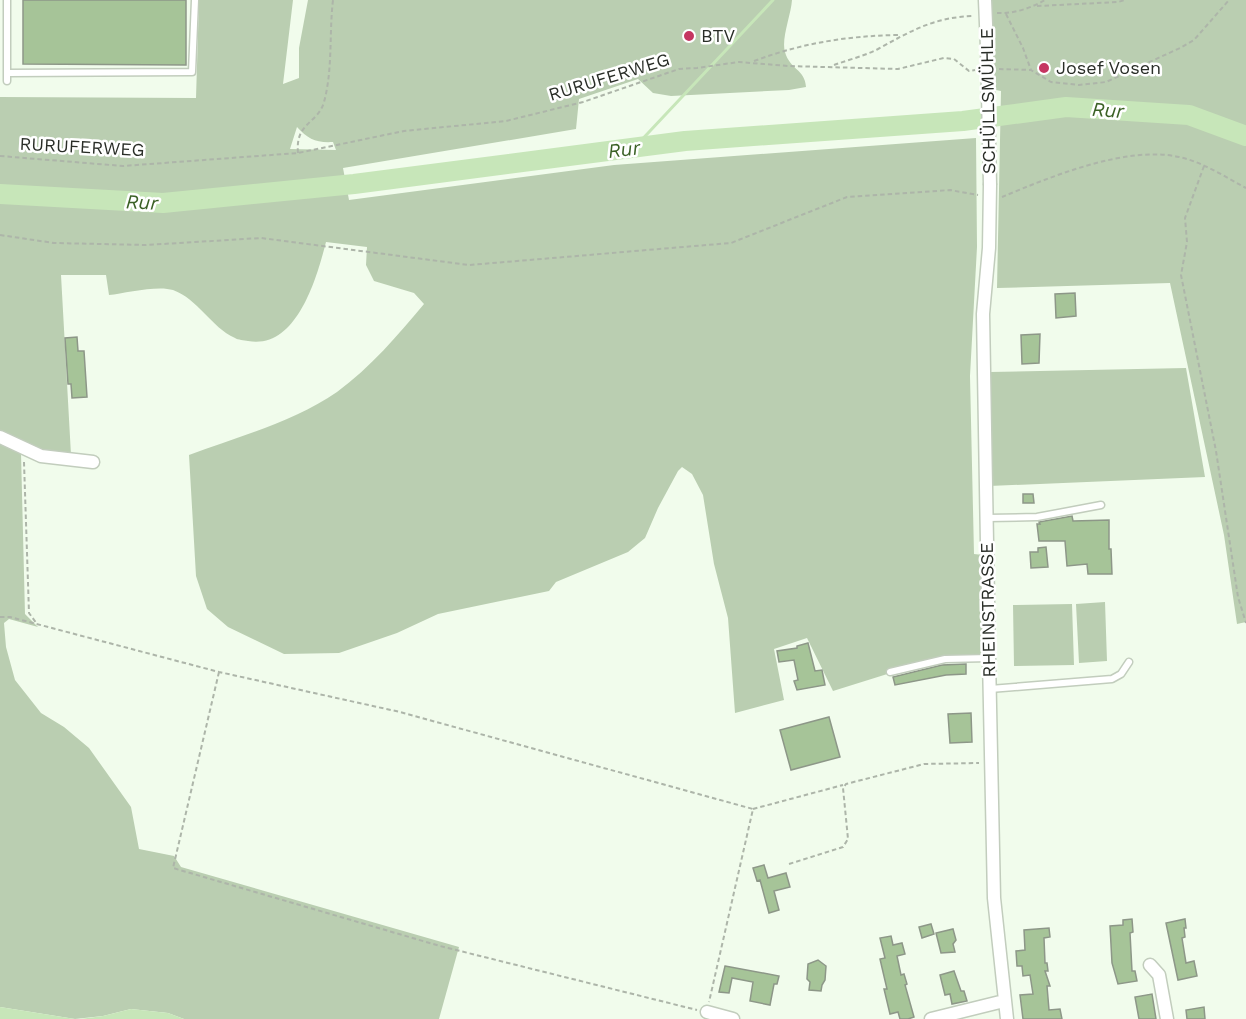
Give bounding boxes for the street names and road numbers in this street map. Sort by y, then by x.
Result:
street label: SCHÜLLSMÜHLE [976,28,999,174]
street label: RURUFERWEG [546,48,672,105]
street label: RURUFERWEG [19,133,145,160]
street label: RHEINSTRASSE [976,542,999,678]

